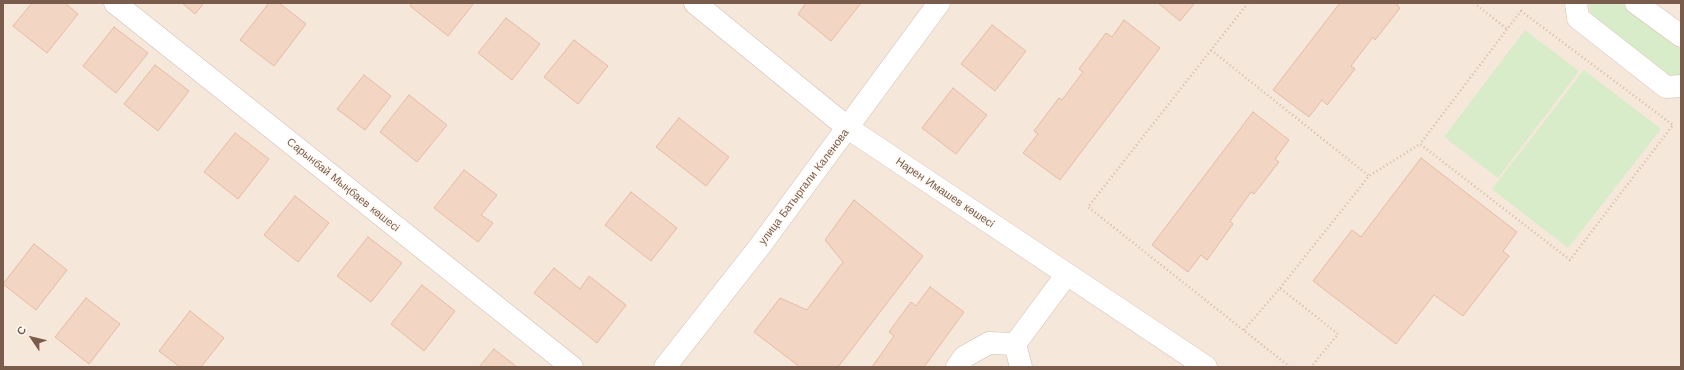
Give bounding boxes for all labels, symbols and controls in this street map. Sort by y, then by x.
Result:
street label: улица Батыргали Каленова [756,127,852,247]
street label: Сарынбай Мыңбаев көшесі [284,135,402,235]
street label: Нарен Имашев көшесi [893,155,997,231]
north arrow [12,318,52,358]
text: С [14,324,29,338]

